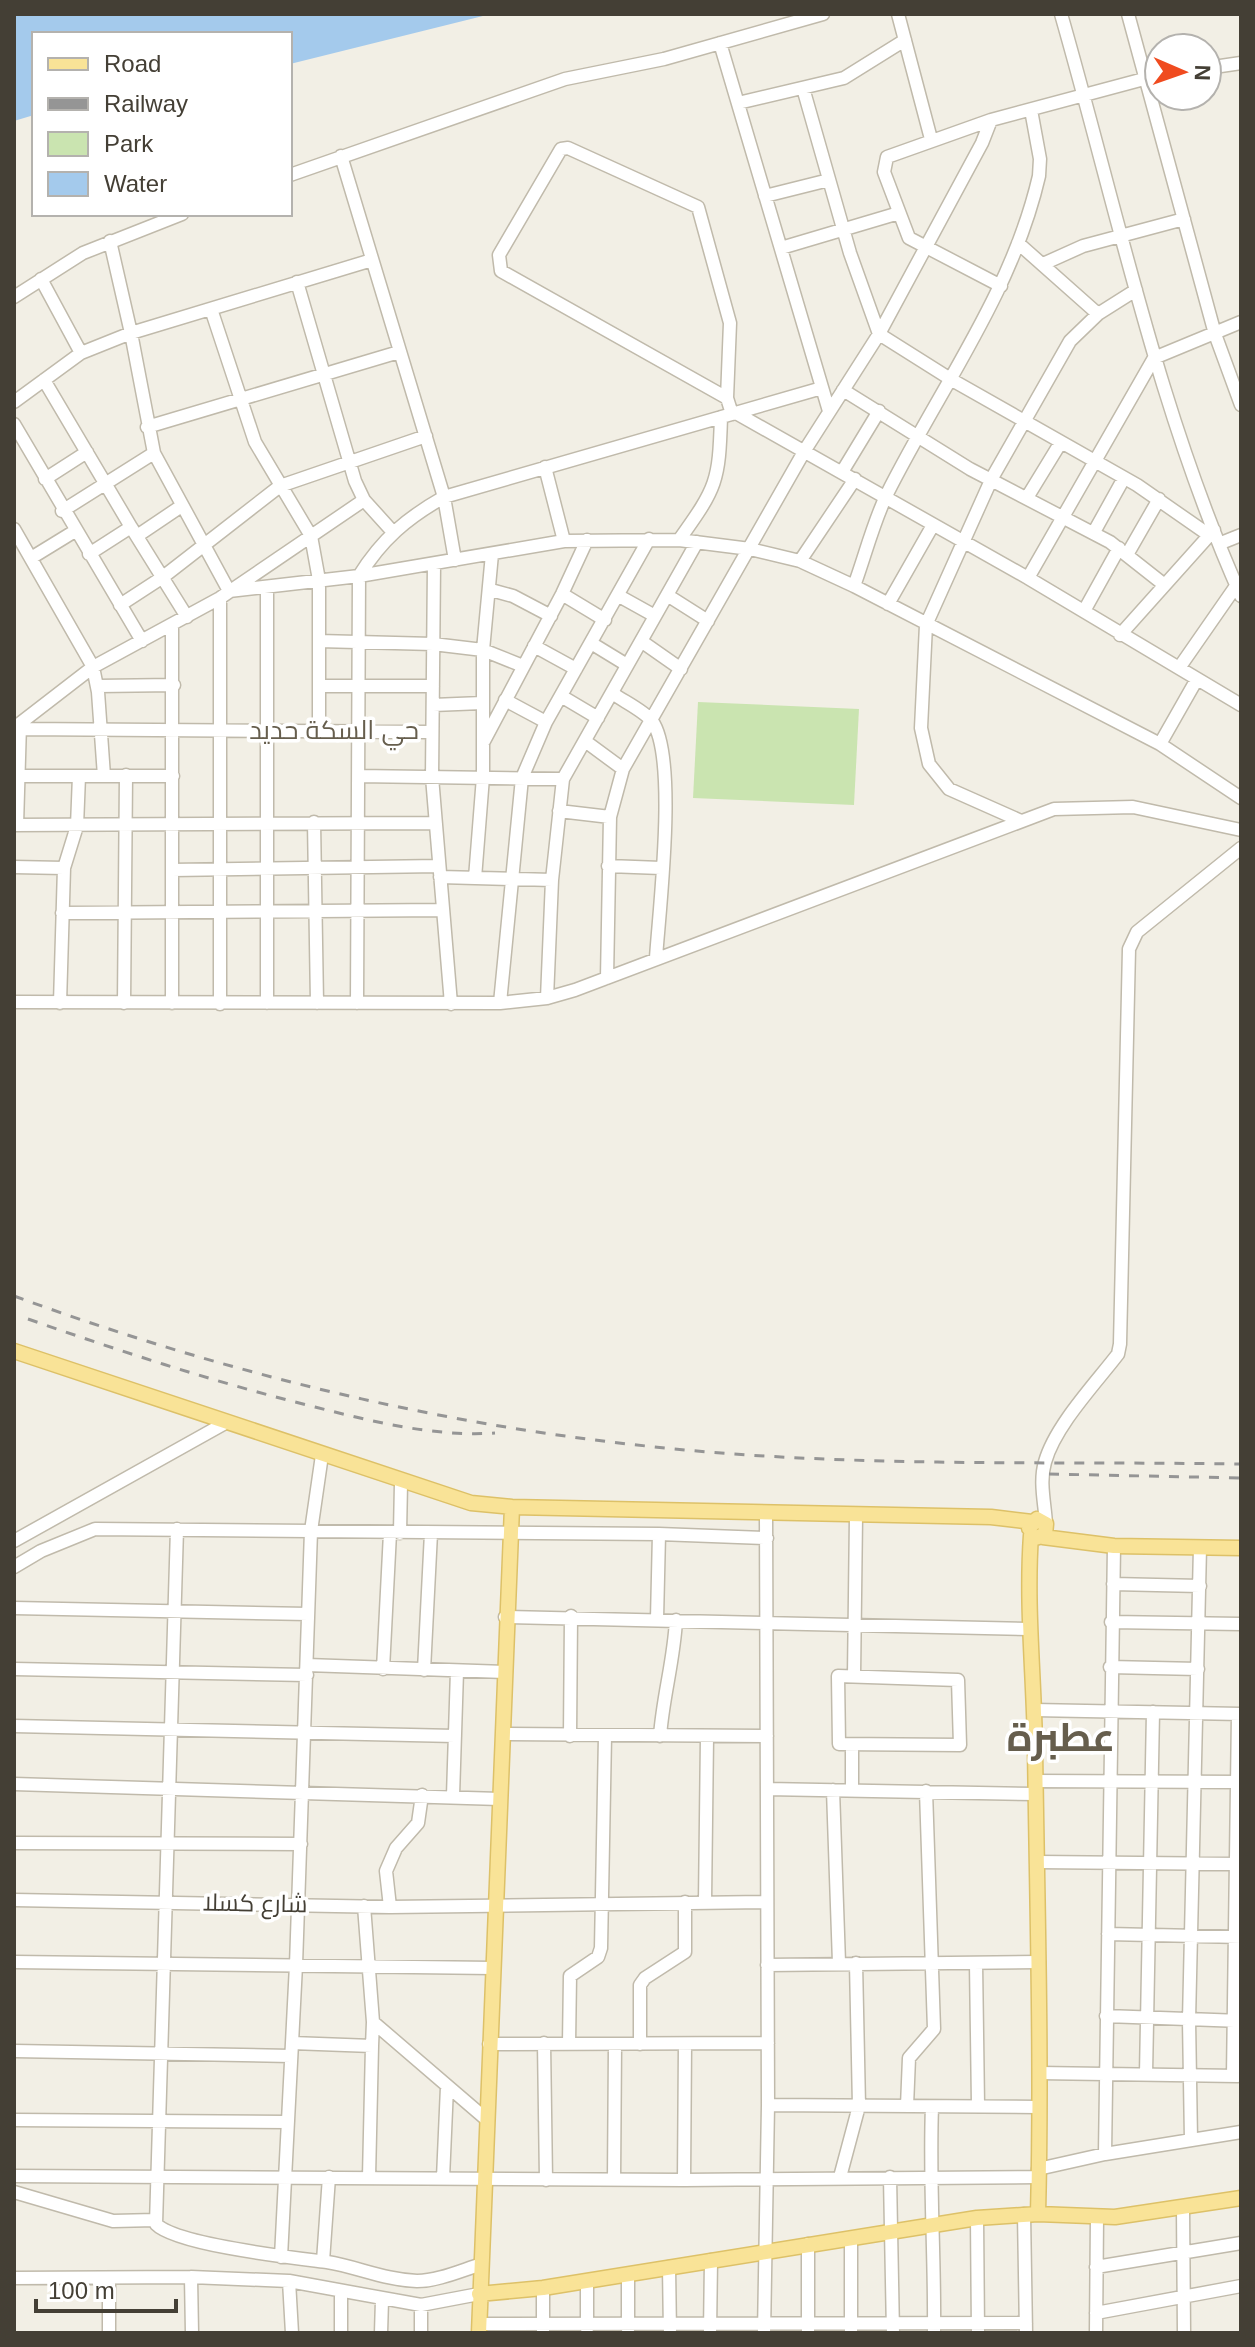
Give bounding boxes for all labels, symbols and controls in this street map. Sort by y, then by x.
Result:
legend [32,32,292,216]
north arrow [1143,32,1223,112]
text: Road [104,50,161,77]
text: N [1190,64,1215,81]
text: Railway [104,90,188,117]
text: Park [104,130,154,157]
text: Water [104,170,167,197]
district label: حي السكة حديد [249,715,419,751]
district label: عطبرة [1007,1715,1115,1761]
street label: شارع كسلا [202,1889,308,1920]
scale bar [36,2263,176,2313]
text: 100 m [48,2277,115,2304]

